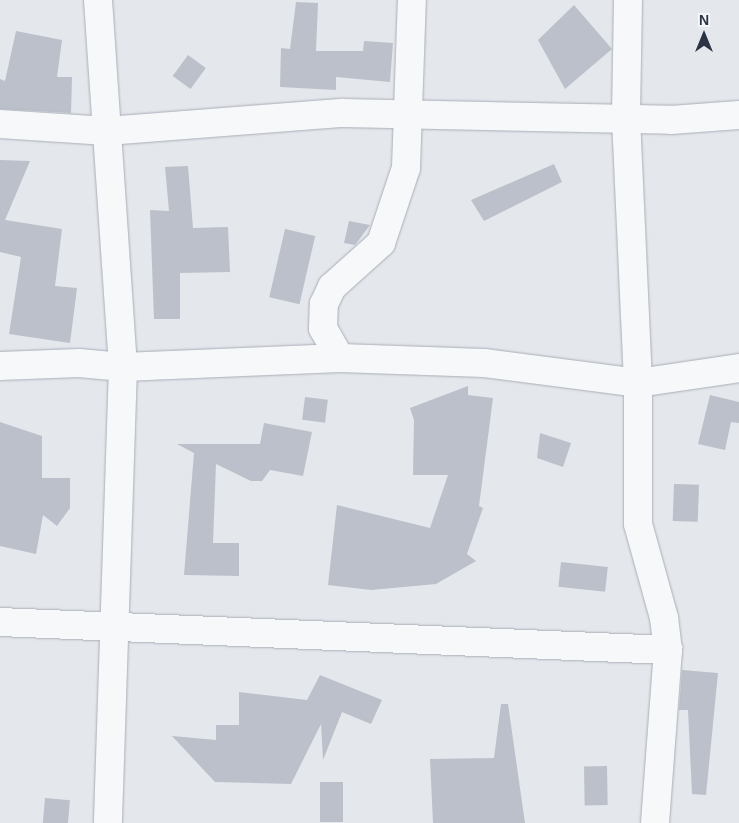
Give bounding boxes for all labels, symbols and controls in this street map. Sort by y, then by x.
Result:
north arrow [679,10,729,60]
text: N [699,12,709,28]

